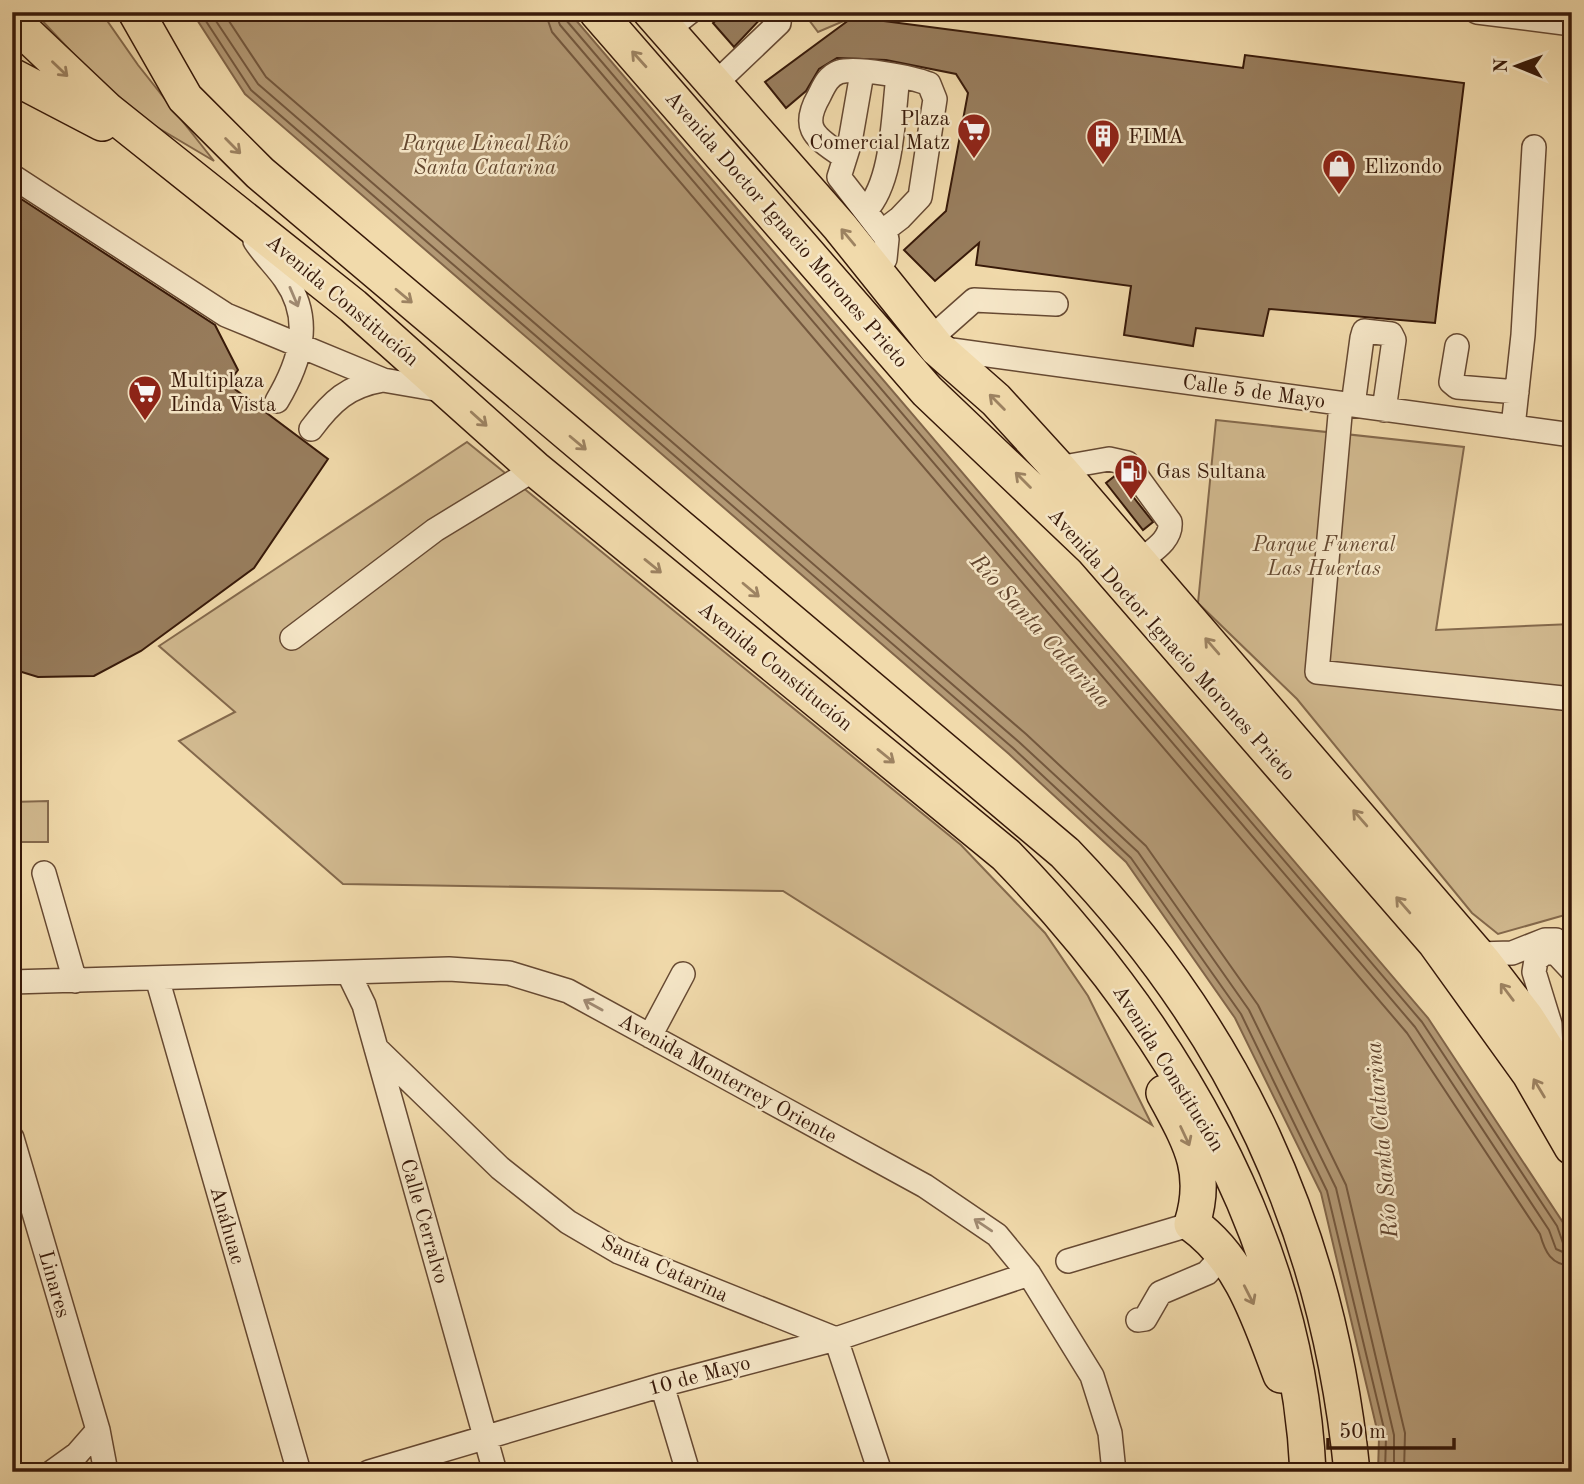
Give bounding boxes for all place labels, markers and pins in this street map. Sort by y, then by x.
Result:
place label: Plaza Comercial Matz [809,109,950,154]
supermarket icon: Plaza Comercial Matz [955,111,993,160]
building icon: FIMA [1084,117,1122,166]
place label: FIMA [1128,127,1184,148]
shop icon: Elizondo [1320,147,1358,196]
place label: Elizondo [1364,157,1442,178]
place label: Multiplaza Linda Vista [170,371,276,416]
supermarket icon: Multiplaza Linda Vista [126,373,164,422]
fuel station icon: Gas Sultana [1112,452,1150,501]
place label: Gas Sultana [1156,462,1266,483]

